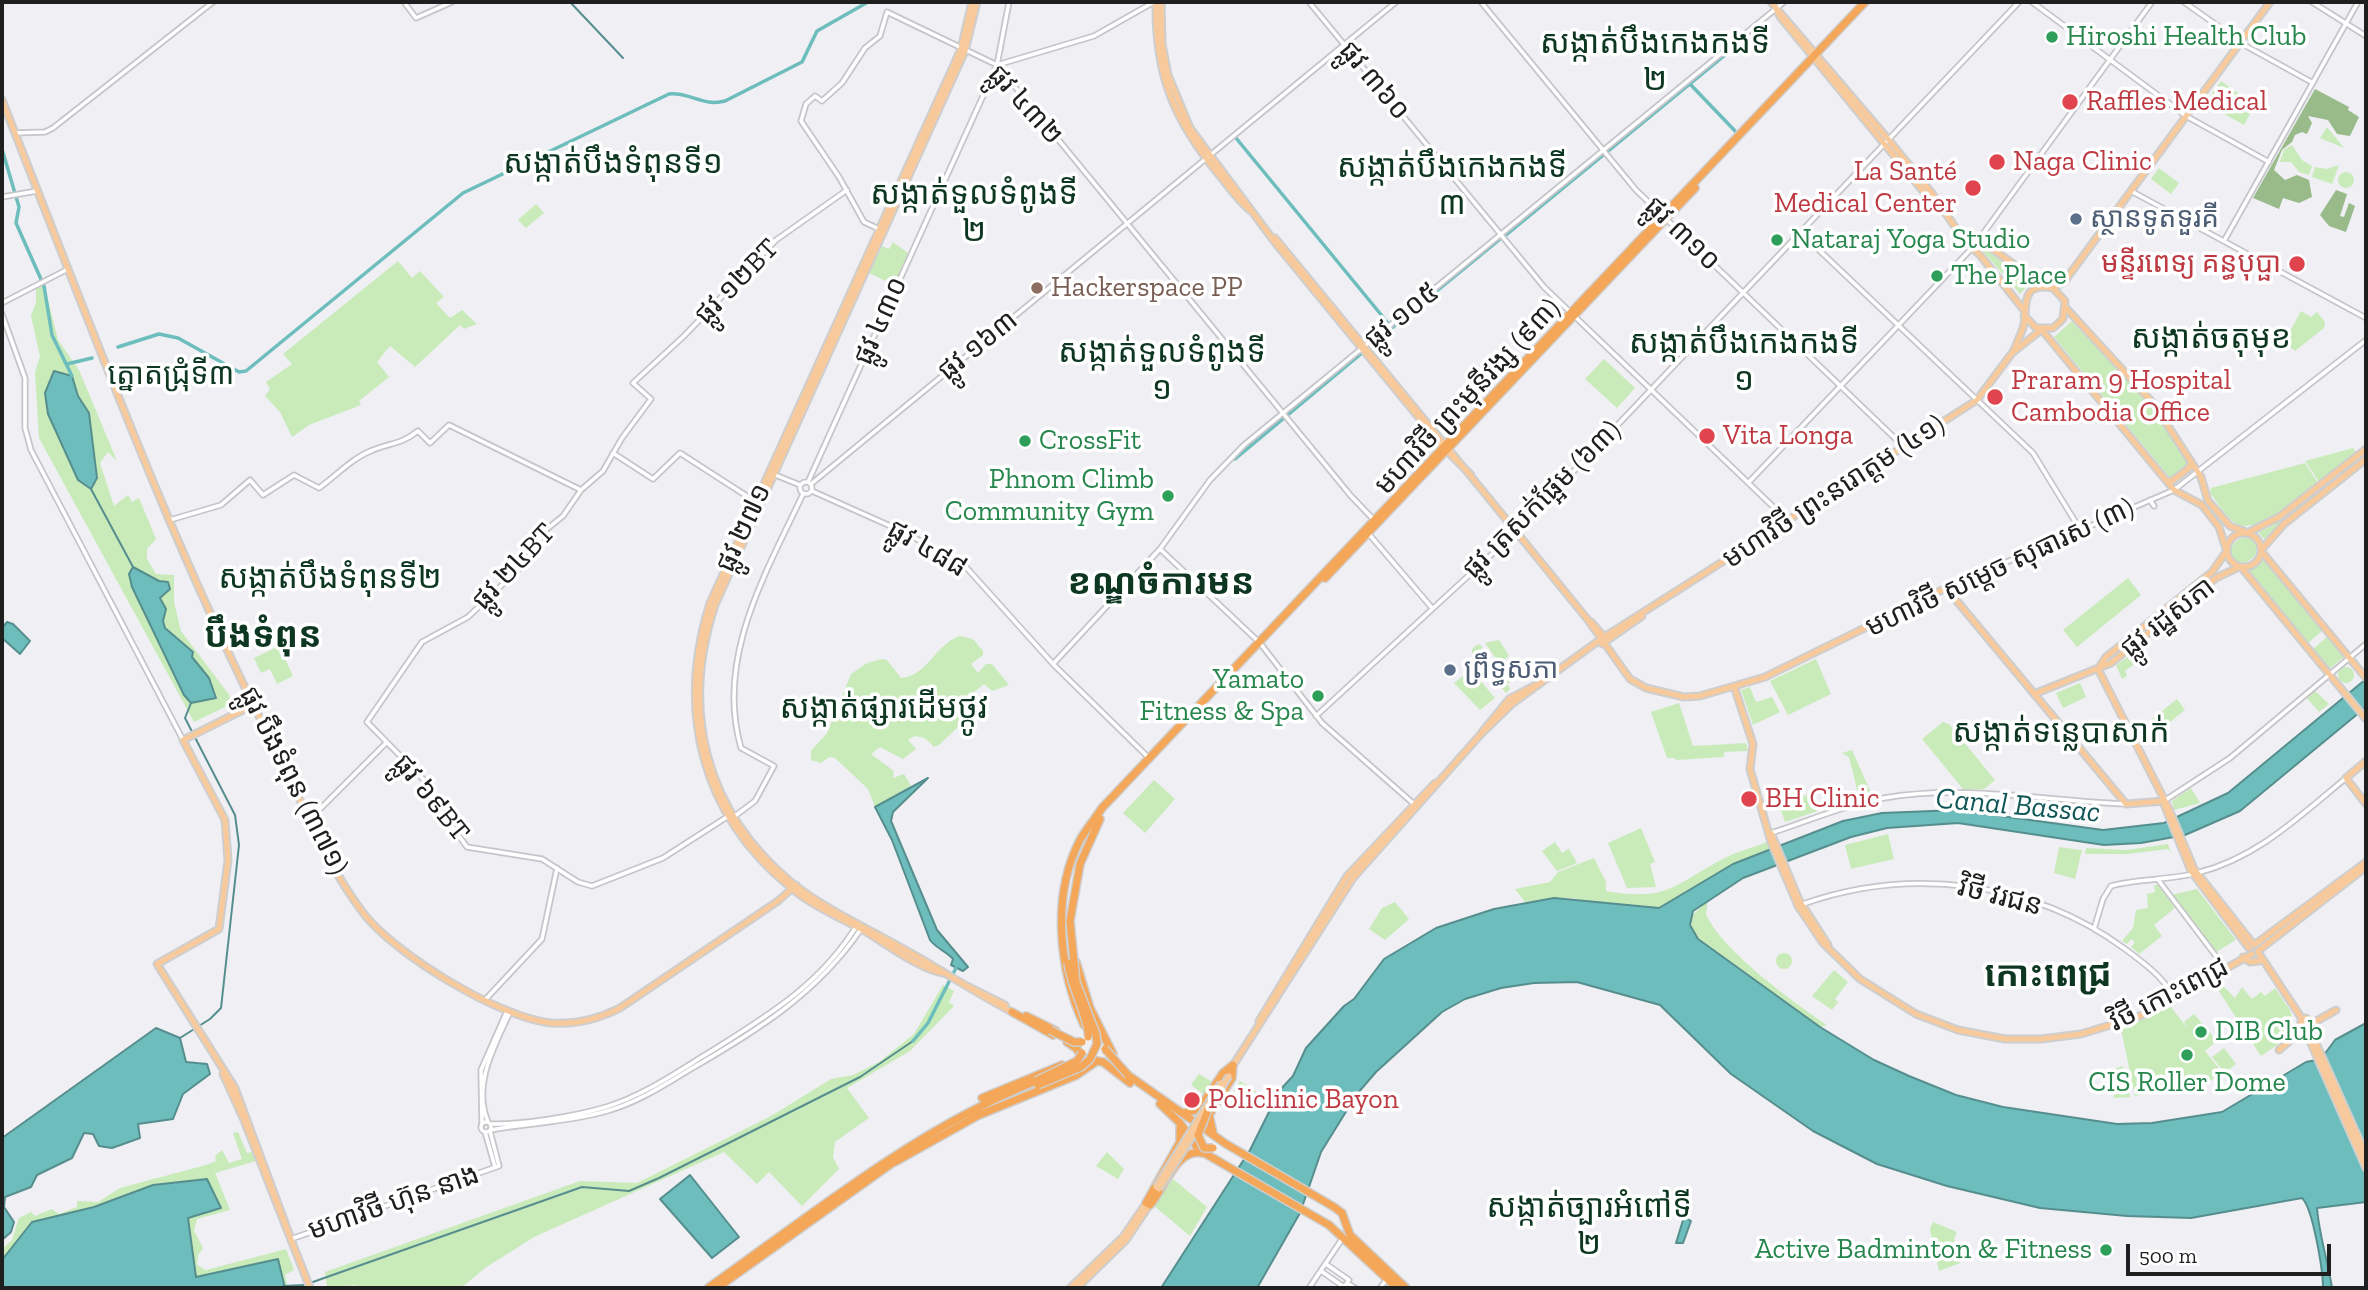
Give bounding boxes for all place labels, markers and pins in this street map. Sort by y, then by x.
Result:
place label: Hiroshi Health Club [2066,20,2306,54]
marker: Hiroshi Health Club [2044,29,2060,45]
place label: Raffles Medical [2086,85,2267,119]
marker: Raffles Medical [2060,92,2080,112]
place label: Naga Clinic [2013,145,2152,179]
marker: Naga Clinic [1987,152,2007,172]
place label: La Santé Medical Center [1774,155,1957,221]
marker: La Santé Medical Center [1963,178,1983,198]
place label: ស្ថានទូតទួរគី [2090,202,2219,236]
marker: ស្ថានទូតទួរគី [2068,211,2084,227]
place label: Nataraj Yoga Studio [1791,223,2030,257]
marker: Nataraj Yoga Studio [1769,232,1785,248]
place label: មន្ទីរពេទ្យ គន្ធបុប្ផា [2101,247,2281,281]
marker: មន្ទីរពេទ្យ គន្ធបុប្ផា [2287,254,2307,274]
place label: The Place [1951,259,2067,293]
marker: The Place [1929,268,1945,284]
place label: Hackerspace PP [1051,271,1243,305]
marker: Hackerspace PP [1029,280,1045,296]
place label: Praram 9 Hospital Cambodia Office [2011,364,2231,430]
marker: Praram 9 Hospital Cambodia Office [1985,387,2005,407]
place label: Vita Longa [1723,419,1853,453]
place label: CrossFit [1039,424,1141,458]
marker: Vita Longa [1697,426,1717,446]
marker: CrossFit [1017,433,1033,449]
place label: Phnom Climb Community Gym [945,463,1154,529]
marker: Phnom Climb Community Gym [1160,488,1176,504]
place label: ព្រឹទ្ធសភា [1464,653,1558,687]
marker: ព្រឹទ្ធសភា [1442,662,1458,678]
place label: Yamato Fitness & Spa [1139,663,1304,729]
marker: Yamato Fitness & Spa [1310,688,1326,704]
place label: BH Clinic [1765,782,1880,816]
marker: BH Clinic [1739,789,1759,809]
place label: DIB Club [2215,1015,2323,1049]
marker: DIB Club [2193,1024,2209,1040]
marker: CIS Roller Dome [2179,1047,2195,1063]
place label: CIS Roller Dome [2088,1066,2286,1100]
place label: Policlinic Bayon [1208,1083,1399,1117]
marker: Policlinic Bayon [1182,1090,1202,1110]
place label: Active Badminton & Fitness [1755,1233,2092,1267]
marker: Active Badminton & Fitness [2098,1242,2114,1258]

